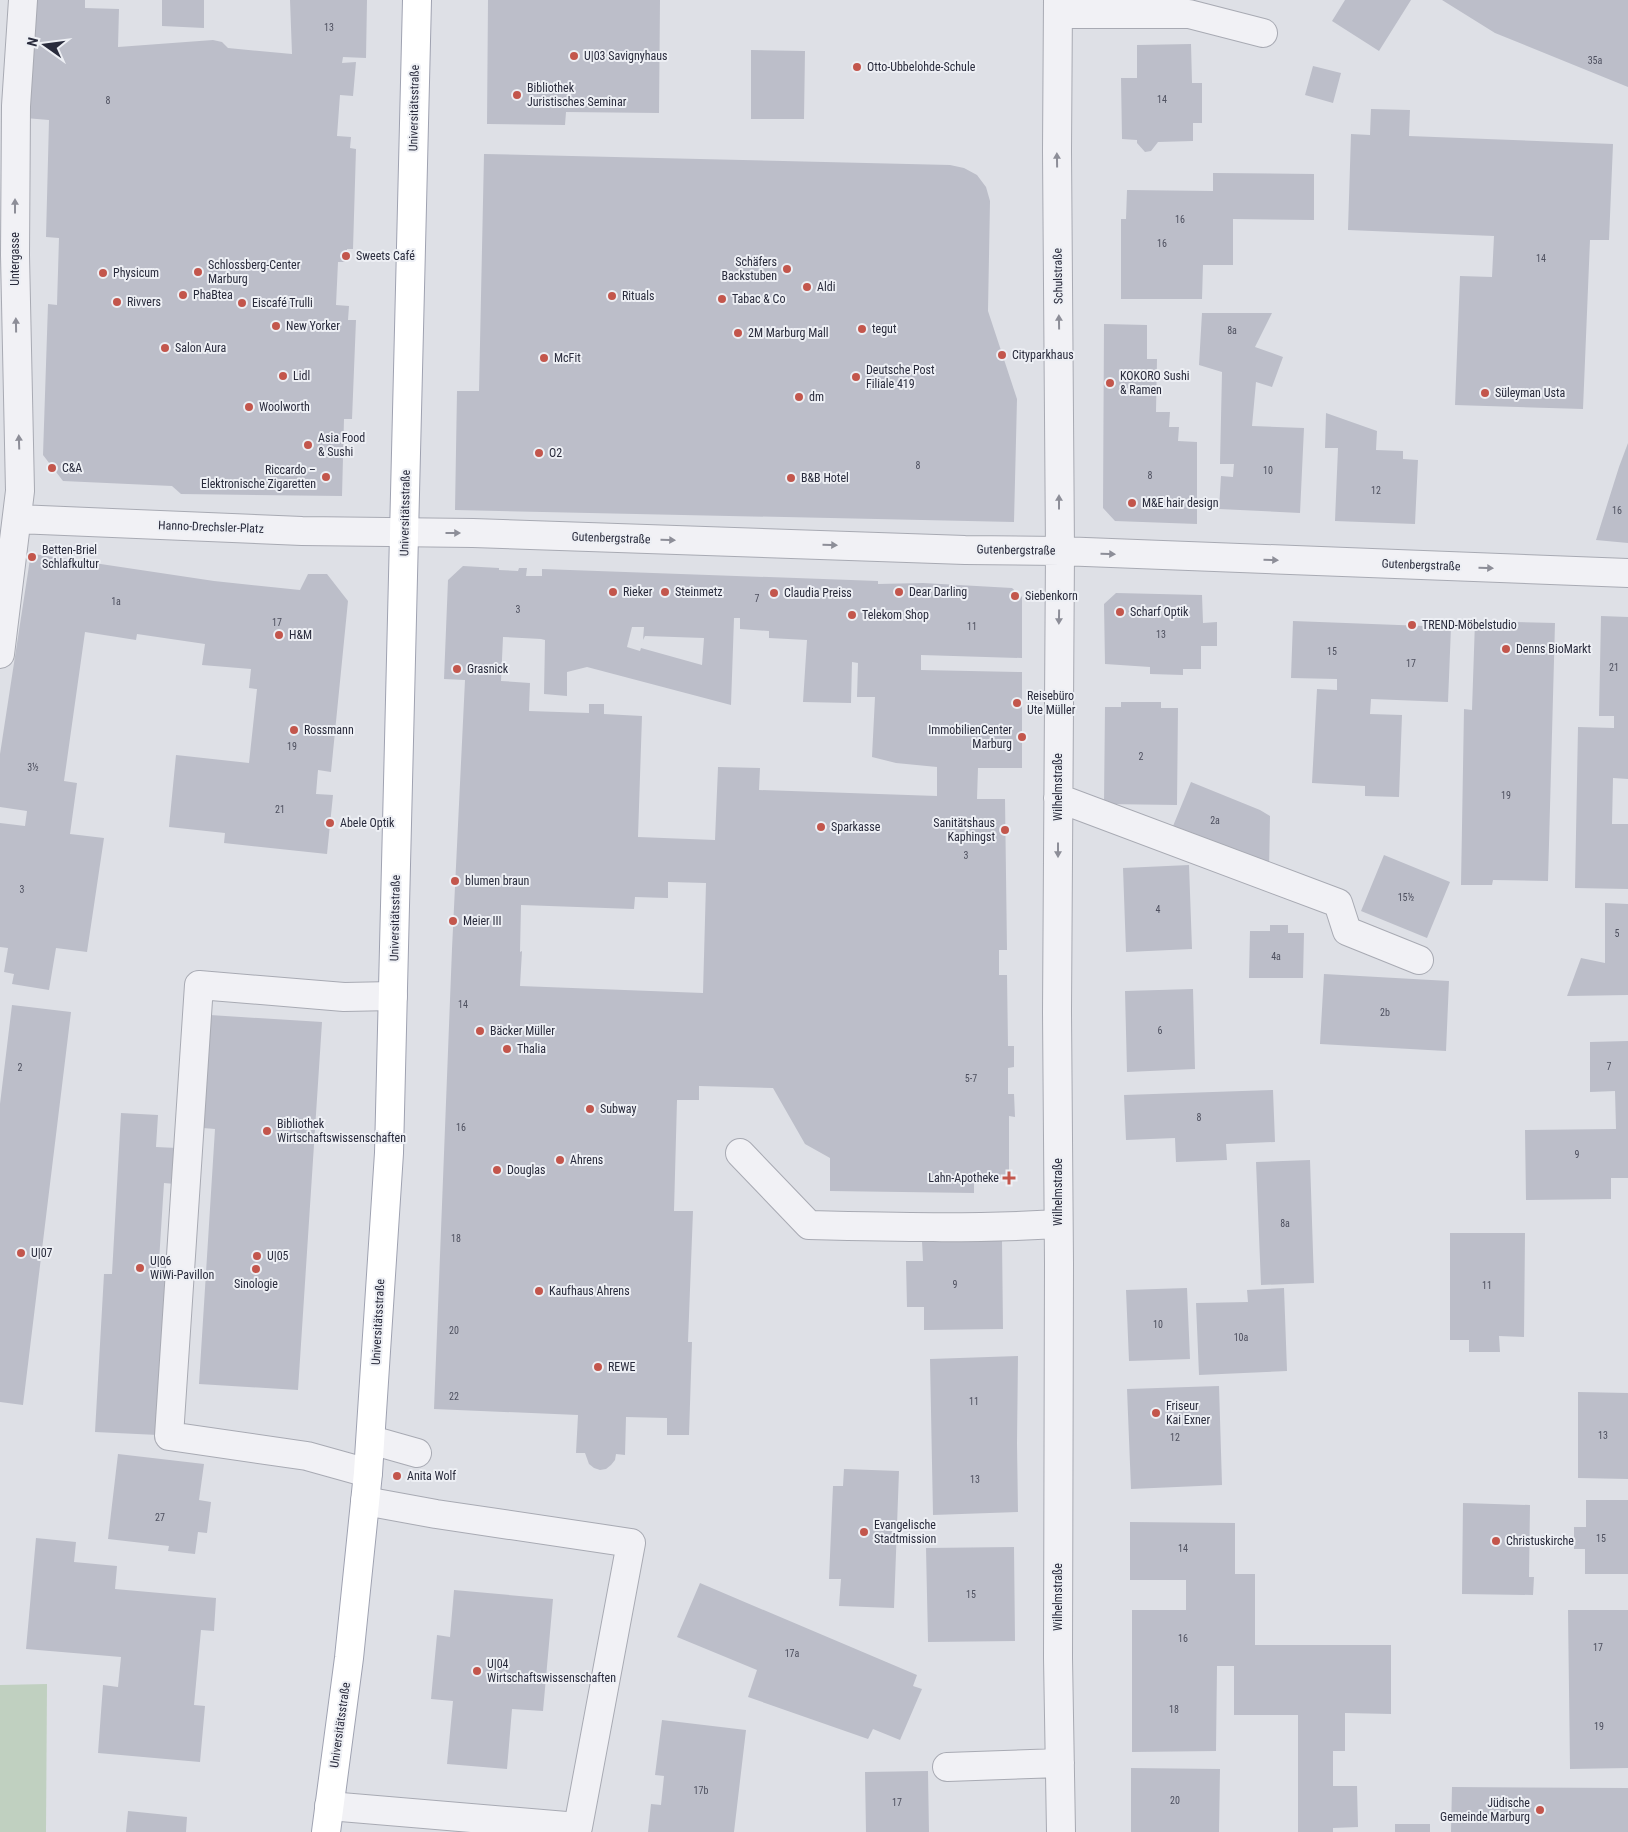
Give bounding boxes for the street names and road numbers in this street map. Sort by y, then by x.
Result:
street label: Universitätsstraße [406,64,422,151]
street label: Untergasse [8,232,22,286]
street label: Schulstraße [1051,247,1065,304]
street label: Universitätsstraße [397,469,413,556]
street label: Hanno-Drechsler-Platz [158,518,264,536]
street label: Gutenbergstraße [571,530,651,546]
street label: Gutenbergstraße [976,542,1056,558]
street label: Gutenbergstraße [1381,557,1461,573]
street label: Wilhelmstraße [1051,753,1065,821]
street label: Universitätsstraße [387,874,403,961]
street label: Wilhelmstraße [1051,1158,1065,1226]
street label: Universitätsstraße [369,1278,387,1365]
street label: Wilhelmstraße [1051,1563,1065,1631]
street label: Universitätsstraße [327,1681,353,1769]

